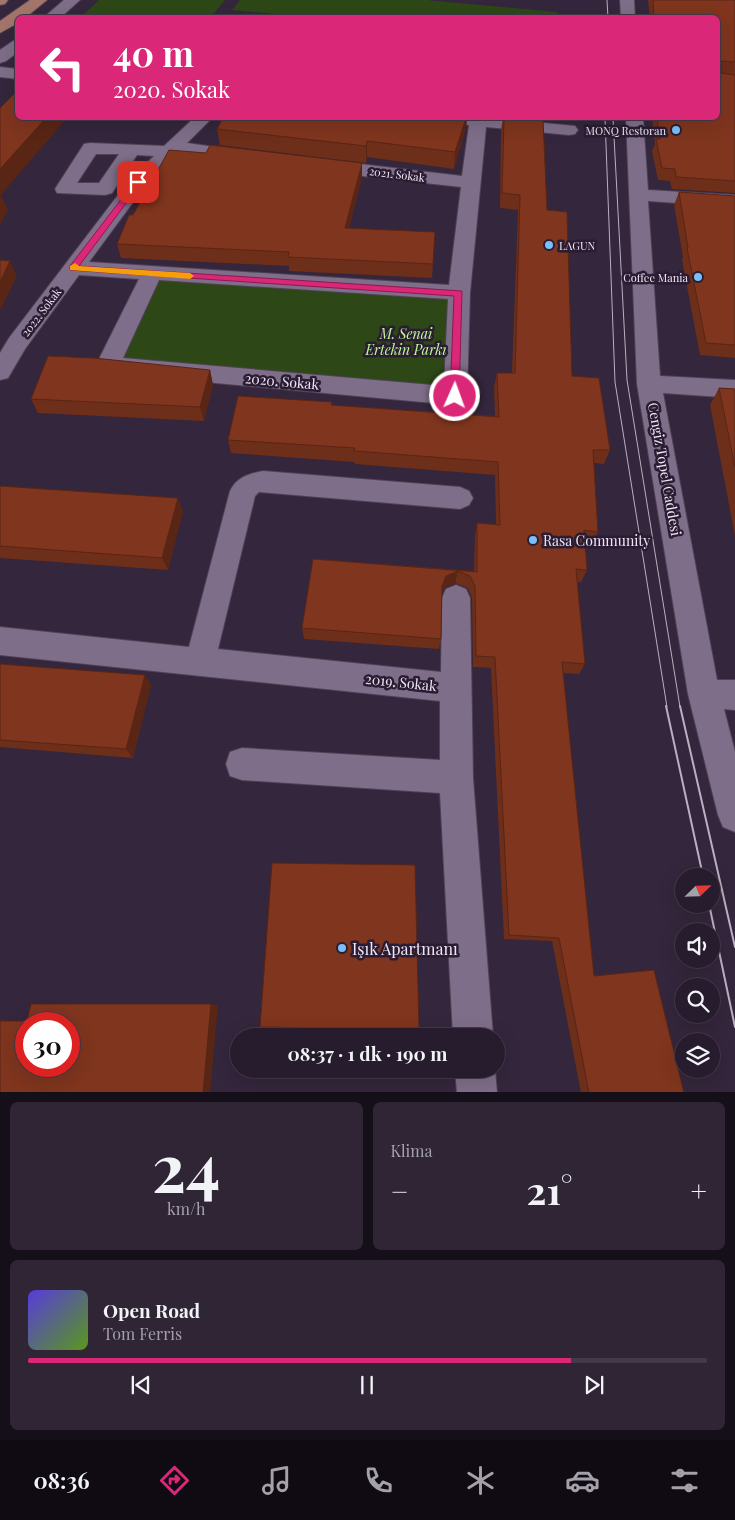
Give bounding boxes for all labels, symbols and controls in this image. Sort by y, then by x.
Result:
text: 40 m [113,29,194,76]
icon: left [30,35,95,100]
text: 2020. Sokak [113,74,230,104]
place label: MONQ Restoran [585,123,666,138]
marker: MONQ Restoran [670,124,682,136]
pin [117,161,159,203]
street label: 2021. Sokak [368,163,426,185]
icon: arrive [124,168,152,196]
place label: LAGUN [559,238,596,253]
marker: LAGUN [543,239,555,251]
place label: Coffee Mania [623,270,689,285]
marker: Coffee Mania [692,271,704,283]
street label: 2022. Sokak [18,285,64,339]
park label: M. Senai Ertekin Parkı [364,324,447,359]
street label: 2020. Sokak [244,368,320,394]
position arrow [428,369,480,421]
street label: Cengiz Topel Caddesi [644,401,686,537]
place label: Rasa Community [543,531,650,550]
marker: Rasa Community [527,534,539,546]
street label: 2019. Sokak [364,669,438,695]
north arrow [675,868,720,912]
map controls [675,868,720,1078]
button: sound [675,923,720,968]
place label: Işık Apartmanı [352,938,458,959]
marker: Işık Apartmanı [336,942,348,954]
button: search [675,978,720,1023]
speed limit sign: 30 [15,1012,80,1077]
button: layers [675,1033,720,1078]
text: 08:37 · 1 dk · 190 m [288,1040,447,1066]
text: 24 [152,1122,220,1208]
text: Klima [391,1140,432,1161]
text: 21° [527,1164,573,1215]
text: − [391,1172,409,1209]
text: + [691,1172,707,1209]
text: km/h [167,1198,205,1219]
text: Open Road [103,1297,200,1323]
text: Tom Ferris [103,1323,182,1344]
icon: previous [127,1371,155,1399]
icon: pause [353,1371,381,1399]
icon: next [580,1371,608,1399]
icon: directions [157,1463,192,1498]
icon: music [259,1463,294,1498]
icon: phone [361,1463,396,1498]
icon: climate [463,1463,498,1498]
icon: car [565,1463,600,1498]
icon: filters [667,1463,702,1498]
text: 08:36 [34,1465,90,1495]

